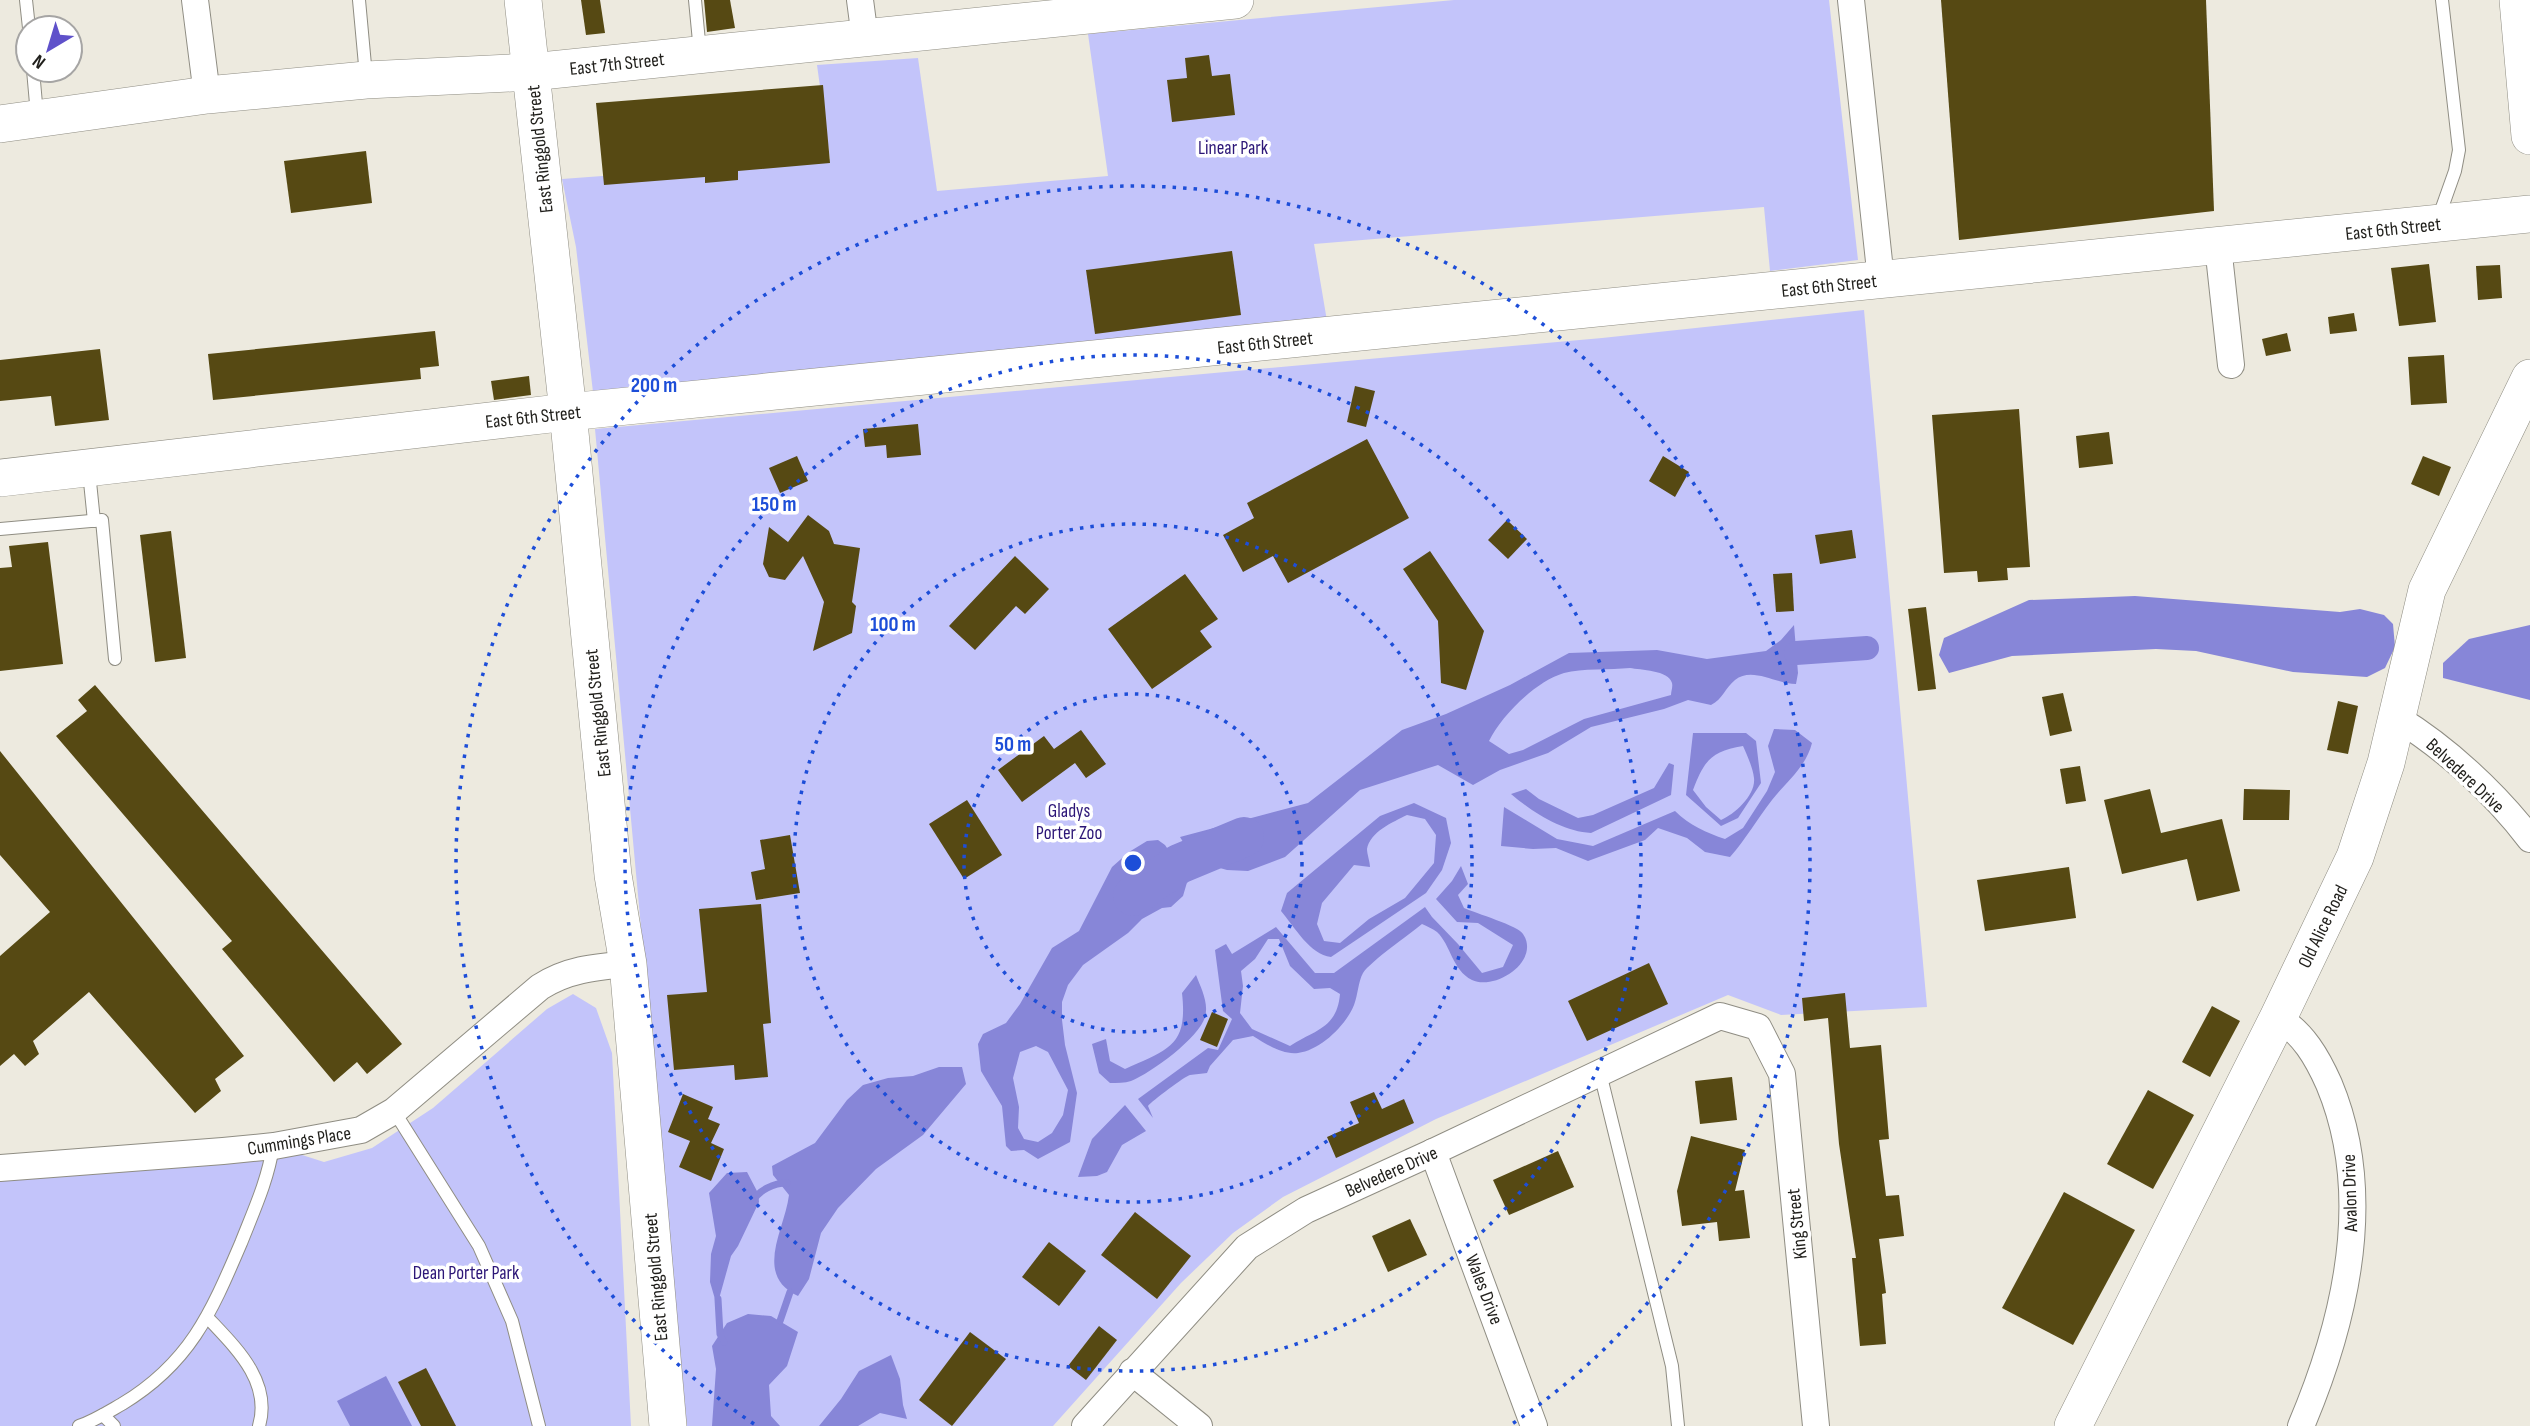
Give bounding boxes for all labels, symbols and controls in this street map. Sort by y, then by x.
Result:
north arrow [14,14,84,84]
street label: East 7th Street [569,48,666,81]
text: N [28,49,51,73]
street label: East Ringgold Street [522,84,559,214]
park label: Linear Park [1198,137,1269,160]
street label: East 6th Street [2344,213,2442,246]
street label: East 6th Street [1780,270,1878,303]
street label: East 6th Street [1216,327,1314,360]
text: 200 m [631,373,677,398]
street label: East 6th Street [484,401,582,434]
text: 150 m [752,492,796,517]
text: 100 m [870,612,916,637]
street label: East Ringgold Street [580,648,617,778]
text: 50 m [995,732,1031,757]
street label: Belvedere Drive [2421,734,2509,818]
park label: Gladys Porter Zoo [1036,800,1102,845]
centre of rings [1121,851,1145,875]
street label: Old Alice Road [2293,881,2353,972]
street label: Cummings Place [246,1122,353,1161]
street label: Belvedere Drive [1342,1142,1442,1203]
street label: Avalon Drive [2338,1154,2363,1233]
street label: King Street [1782,1187,1813,1260]
street label: East Ringgold Street [639,1212,674,1342]
street label: Wales Drive [1460,1251,1507,1328]
park label: Dean Porter Park [413,1262,520,1285]

